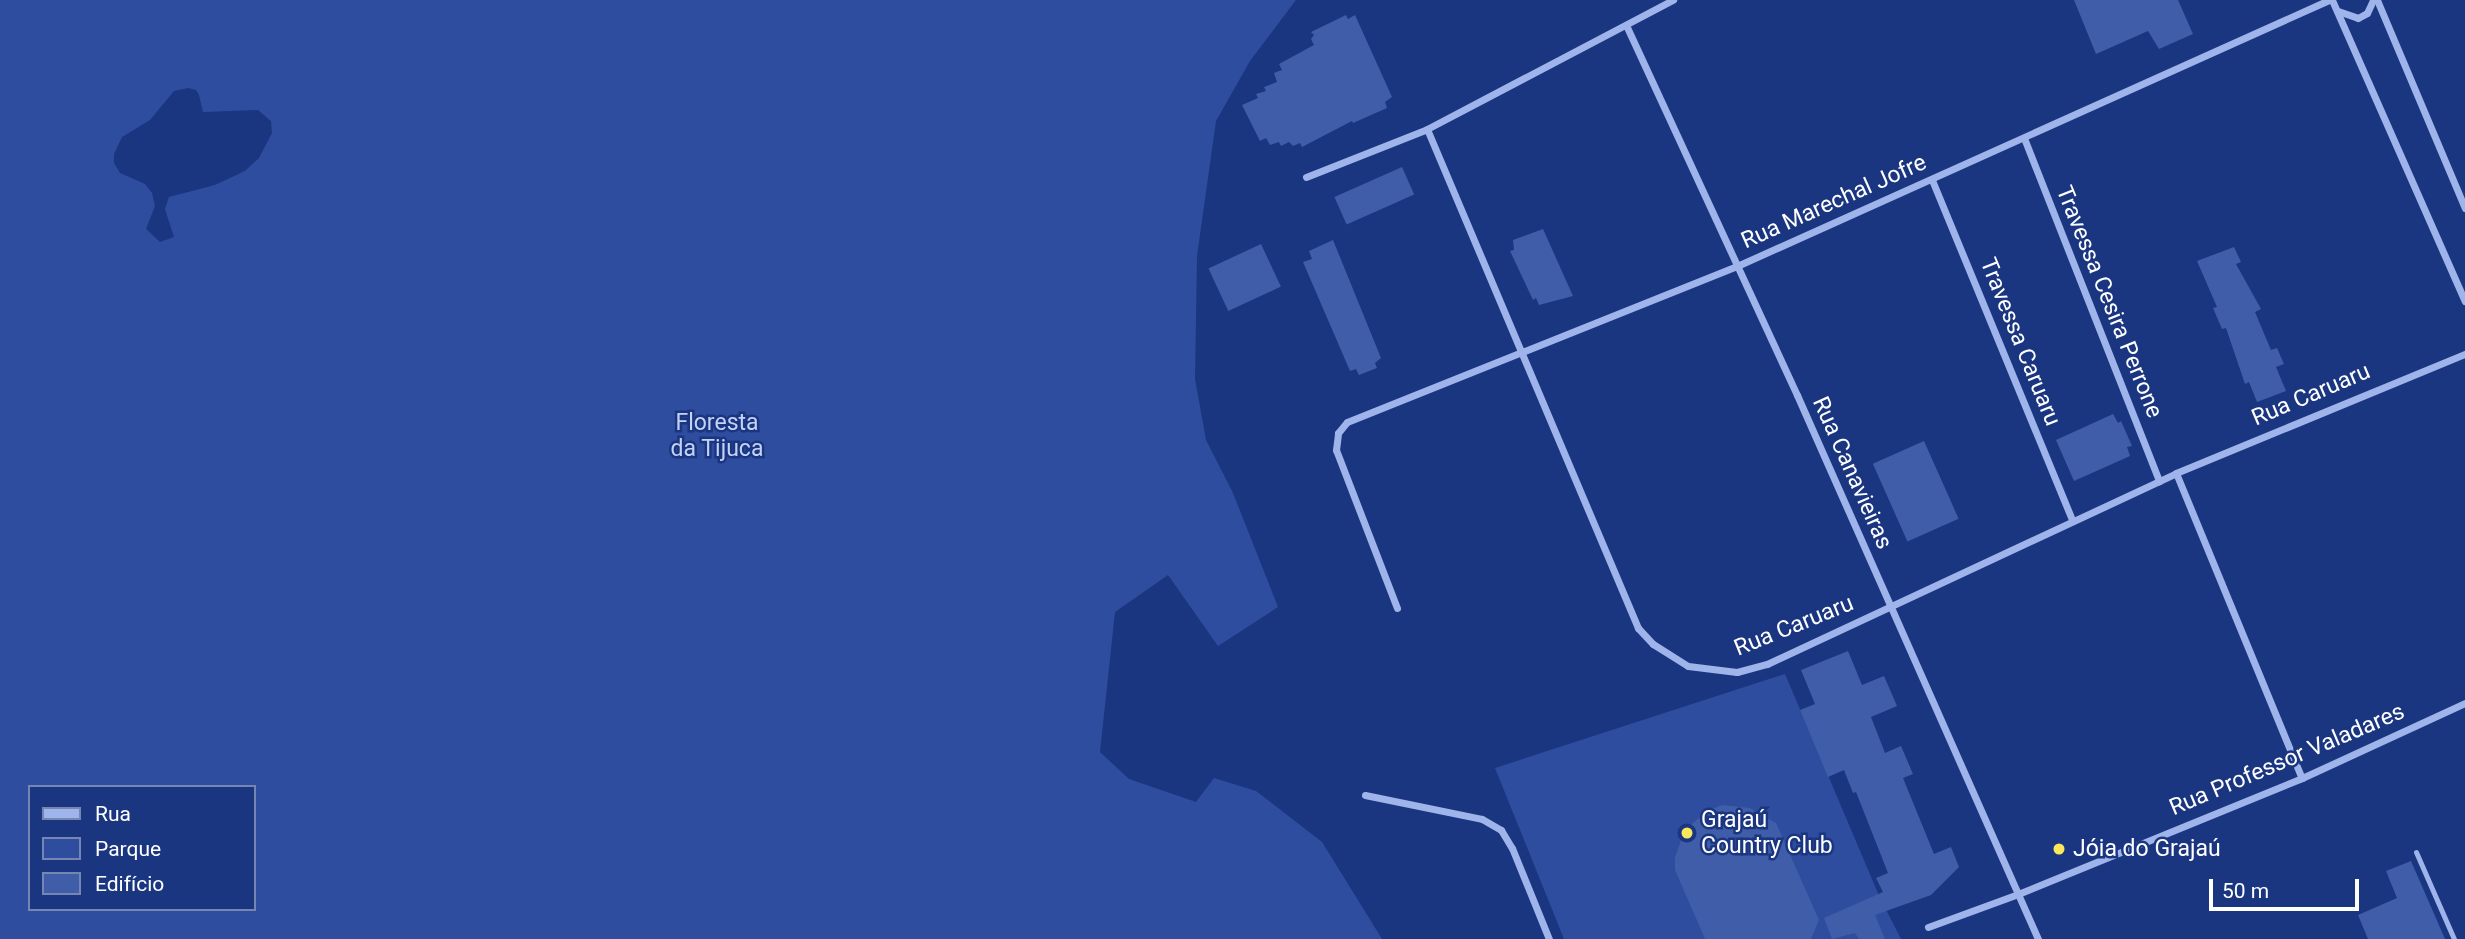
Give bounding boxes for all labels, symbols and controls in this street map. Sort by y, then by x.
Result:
street label: Rua Marechal Jofre [1737,149,1931,255]
street label: Travessa Cesira Perrone [2050,182,2168,422]
street label: Travessa Caruaru [1974,254,2066,430]
street label: Rua Caruaru [2248,358,2374,432]
street label: Rua Canavieiras [1806,393,1898,553]
park label: Floresta da Tijuca [670,409,764,463]
street label: Rua Caruaru [1730,590,1858,662]
street label: Rua Professor Valadares [2165,698,2409,822]
legend [28,785,256,911]
text: Rua [95,802,131,826]
place label: Grajaú Country Club [1701,806,1833,860]
marker: Grajaú Country Club [1679,825,1695,841]
place label: Jóia do Grajaú [2073,835,2221,863]
text: Parque [95,837,161,861]
marker: Jóia do Grajaú [2051,841,2067,857]
scale bar [2213,866,2364,910]
text: Edifício [95,872,164,896]
text: 50 m [2222,879,2269,903]

